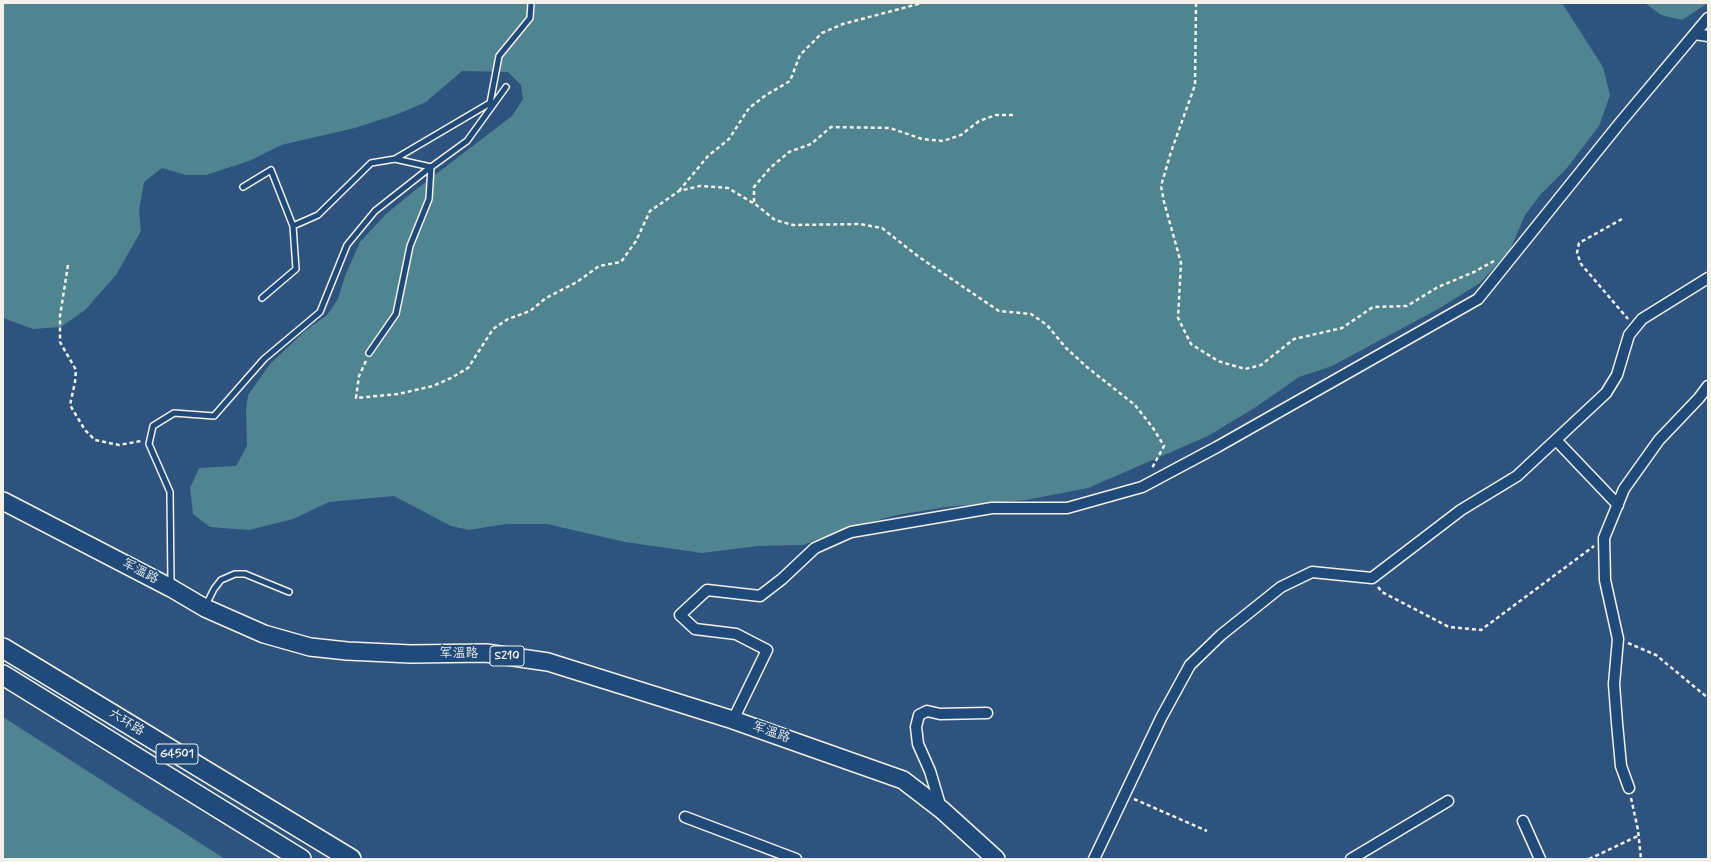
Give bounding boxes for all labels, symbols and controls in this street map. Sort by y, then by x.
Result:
street label: 军温路 [119,556,161,588]
street label: 军温路 [440,646,478,662]
road number: S210 [490,646,524,666]
street label: 六环路 [105,706,147,740]
street label: 军温路 [750,719,792,747]
road number: G4501 [156,744,198,764]

